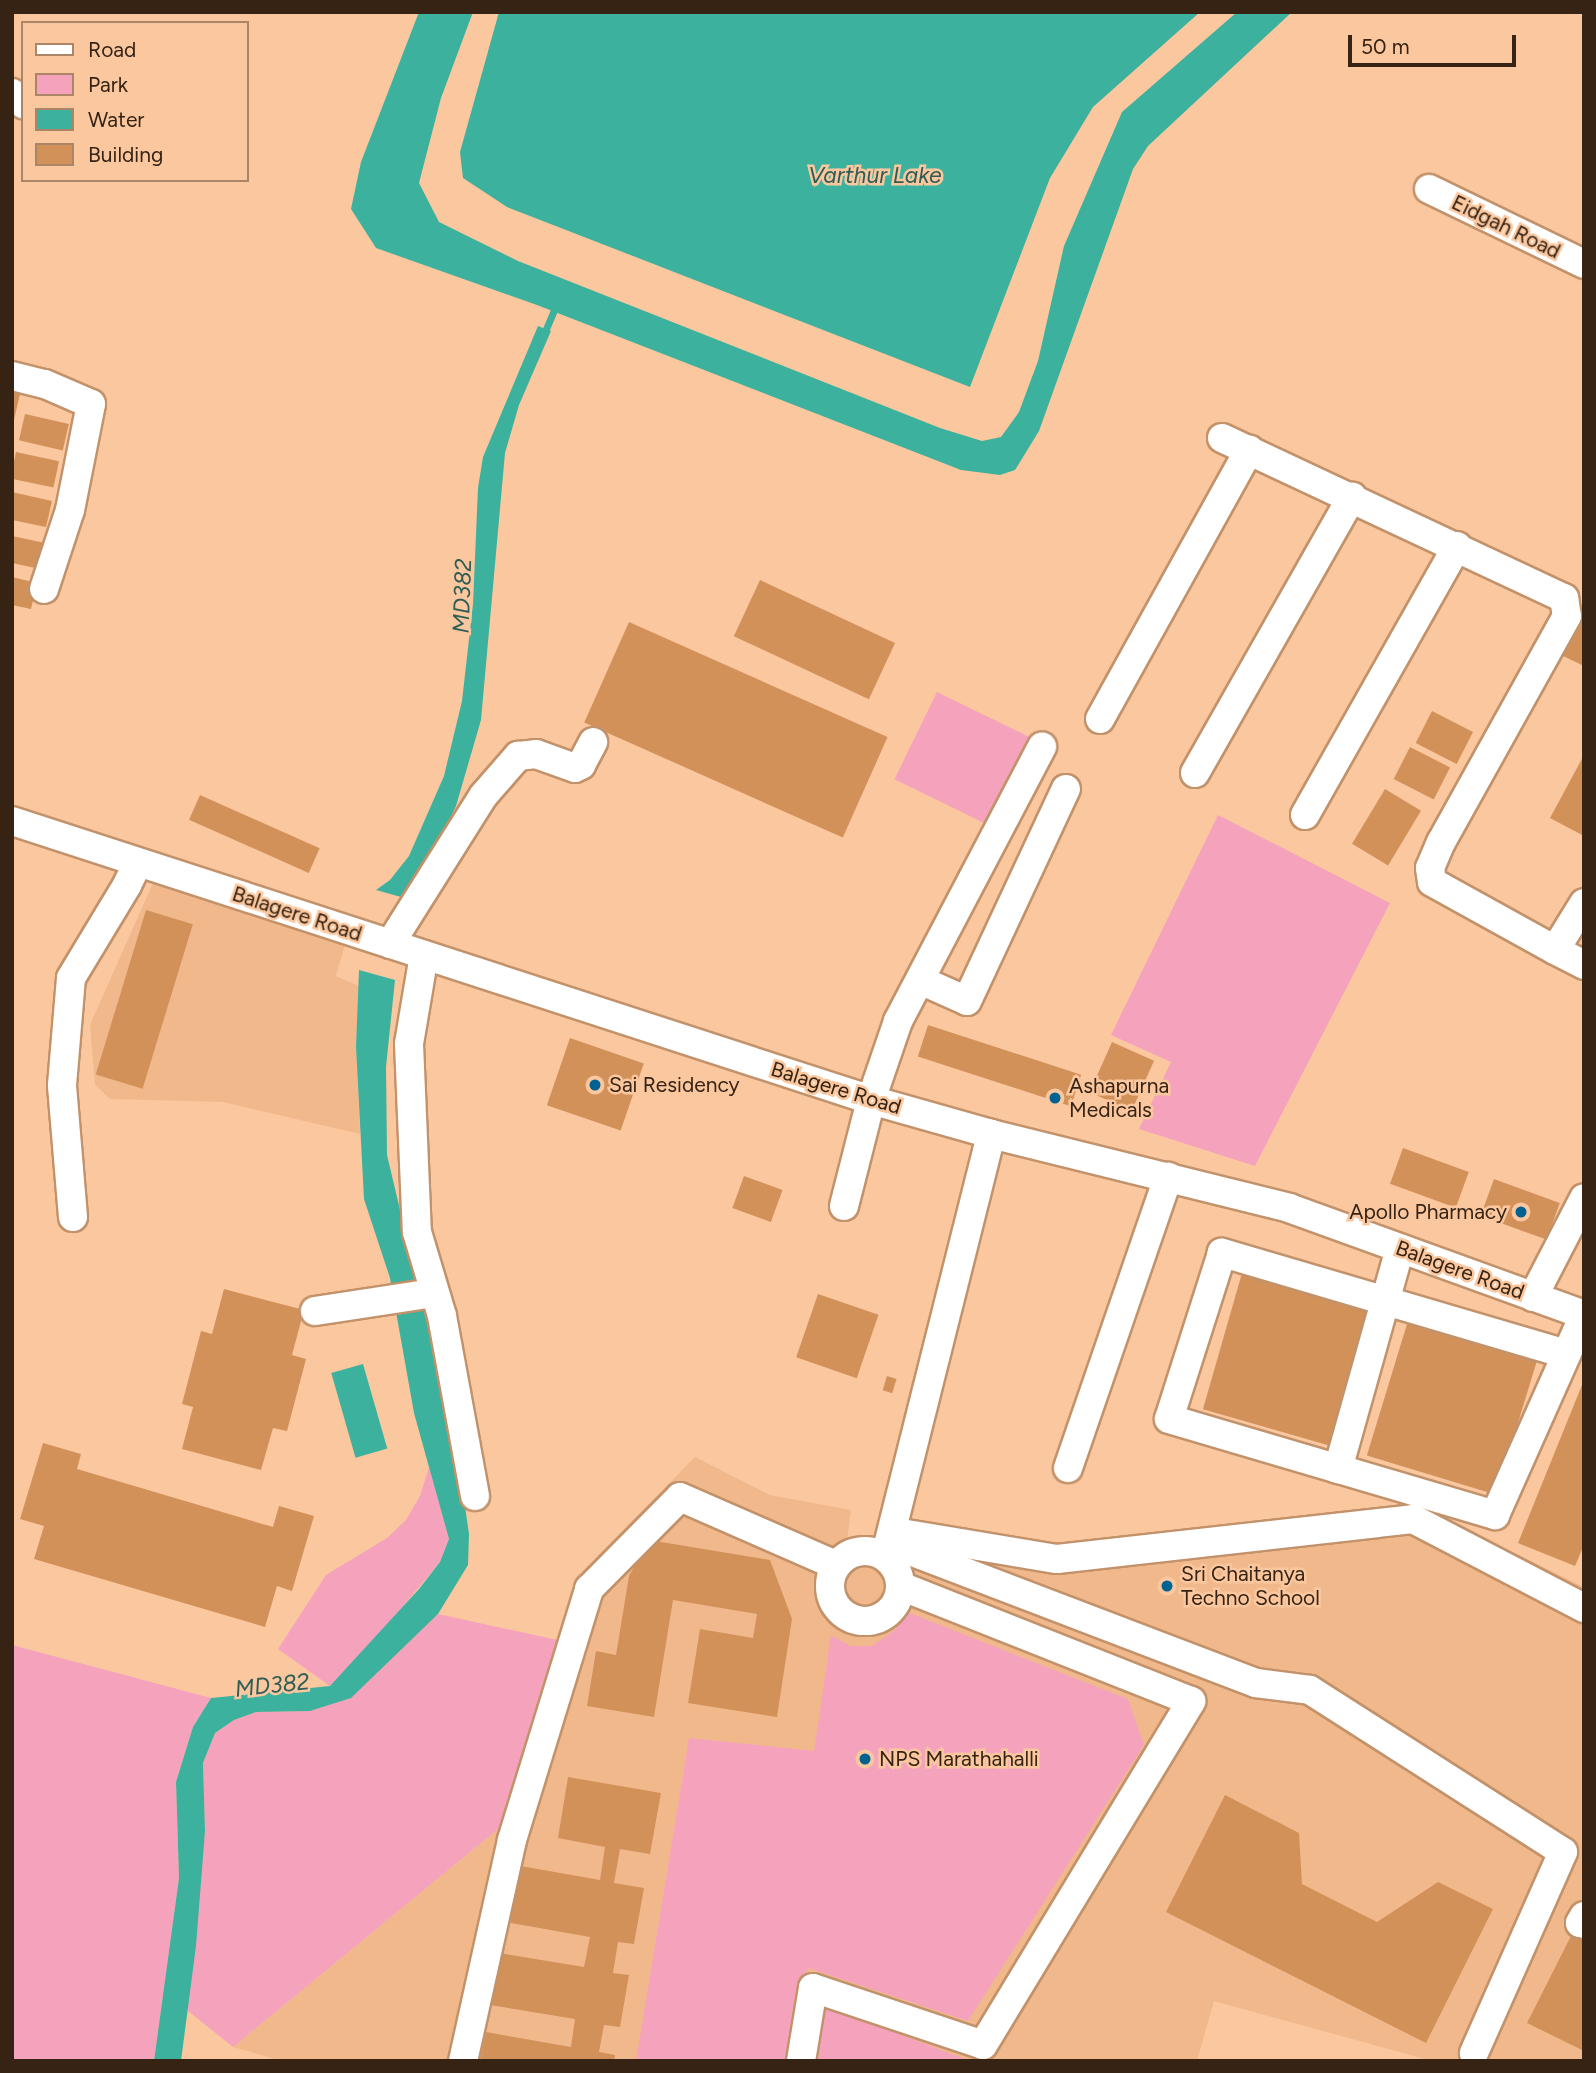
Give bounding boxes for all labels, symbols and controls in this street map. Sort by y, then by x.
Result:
legend [21,21,248,182]
scale bar [1351,21,1519,65]
text: 50 m [1361,34,1410,59]
text: Road [88,37,136,62]
text: Park [88,72,128,97]
text: Water [88,107,144,132]
text: Building [88,142,163,167]
water label: Varthur Lake [808,161,942,189]
street label: Eidgah Road [1447,190,1565,264]
water label: MD382 [447,558,477,634]
street label: Balagere Road [229,881,365,947]
street label: Balagere Road [768,1056,904,1120]
place label: Sai Residency [609,1072,740,1098]
place label: Ashapurna Medicals [1069,1073,1169,1123]
marker: Sai Residency [587,1077,603,1093]
marker: Ashapurna Medicals [1047,1090,1063,1106]
place label: Apollo Pharmacy [1349,1199,1507,1225]
marker: Apollo Pharmacy [1513,1204,1529,1220]
street label: Balagere Road [1392,1235,1528,1305]
place label: Sri Chaitanya Techno School [1181,1561,1320,1611]
marker: Sri Chaitanya Techno School [1159,1578,1175,1594]
water label: MD382 [233,1667,311,1703]
place label: NPS Marathahalli [879,1746,1039,1772]
marker: NPS Marathahalli [857,1751,873,1767]

